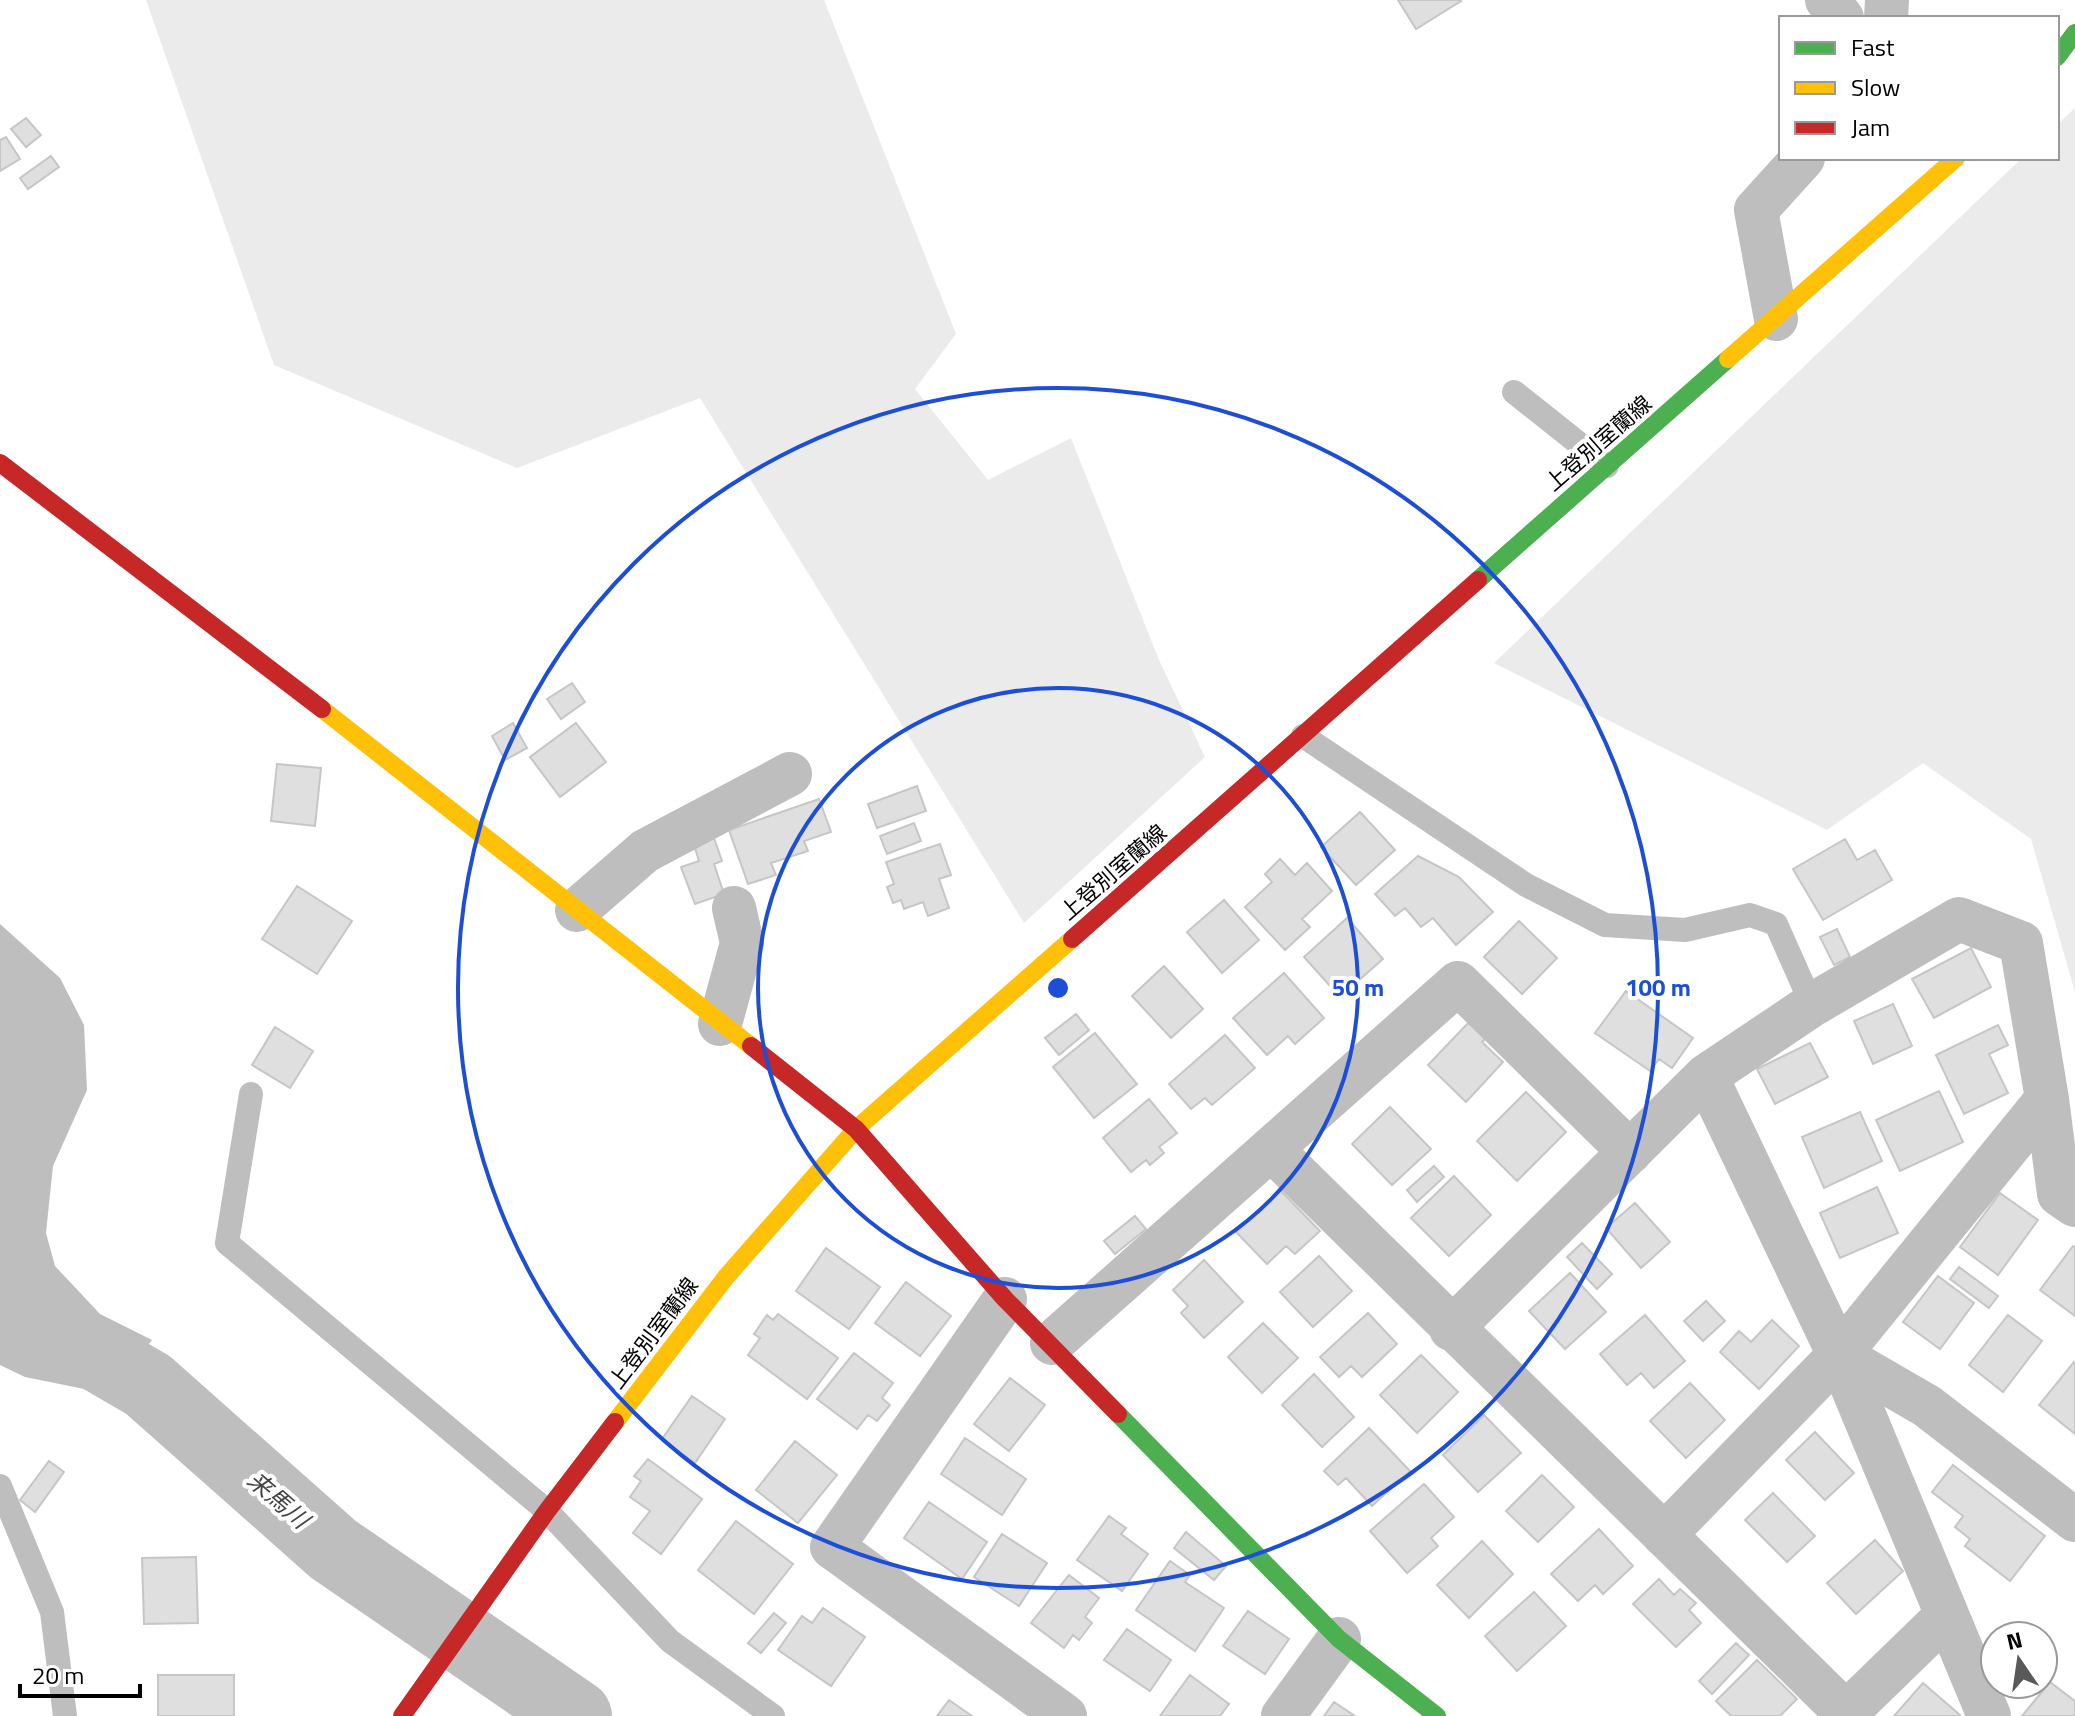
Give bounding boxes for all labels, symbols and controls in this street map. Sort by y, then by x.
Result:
legend [1779,16,2059,160]
text: Fast [1851,29,1895,65]
text: Slow [1851,69,1900,105]
text: Jam [1851,109,1890,145]
street label: 上登別室蘭線 [1537,387,1659,499]
street label: 上登別室蘭線 [1052,816,1174,928]
text: 50 m [1332,969,1384,1005]
text: 100 m [1625,969,1691,1005]
centre of rings [1044,974,1072,1002]
street label: 上登別室蘭線 [600,1270,706,1396]
water label: 来馬川 [240,1462,320,1538]
north arrow [1979,1620,2059,1700]
text: N [2003,1622,2026,1659]
scale bar [20,1648,140,1698]
text: 20 m [32,1657,84,1693]

